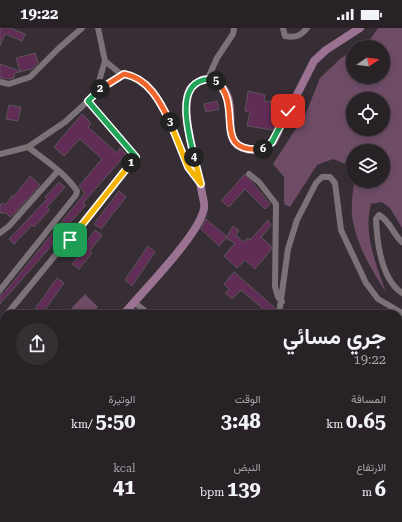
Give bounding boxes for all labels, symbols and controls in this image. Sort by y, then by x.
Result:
text: 19:22 [20,5,58,23]
north arrow [346,40,390,84]
map controls [346,40,390,188]
pin: 5 [206,71,226,91]
text: 5 [213,74,219,87]
pin: 2 [90,79,110,99]
text: 2 [97,82,103,95]
button: locate [346,92,390,136]
pin [271,94,305,128]
icon: check [277,100,299,122]
pin: 3 [160,112,180,132]
text: 3 [167,115,173,128]
pin: 6 [253,139,273,159]
text: 6 [260,142,266,155]
button: layers [346,144,390,188]
pin: 4 [184,147,204,167]
text: 4 [191,150,197,163]
pin: 1 [121,153,141,173]
text: 1 [128,156,134,169]
pin [53,223,87,257]
icon: arrive [59,229,81,251]
button: share [16,323,58,365]
text: جري مسائي [283,324,386,349]
text: 19:22 [354,352,386,367]
text: الوتيرة [108,393,135,406]
text: الوقت [235,393,261,406]
text: المسافة [351,393,386,406]
text: 5:50 [95,409,135,433]
text: 3:48 [221,409,261,433]
text: 0.65 [346,409,386,433]
text: /km [71,418,95,431]
text: km [326,418,346,431]
text: النبض [233,461,261,474]
text: الارتفاع [356,461,386,474]
text: kcal [113,462,135,475]
text: 41 [113,475,135,499]
text: 139 [227,477,261,501]
text: 6 [375,477,386,501]
text: bpm [200,486,227,499]
text: m [362,486,375,499]

